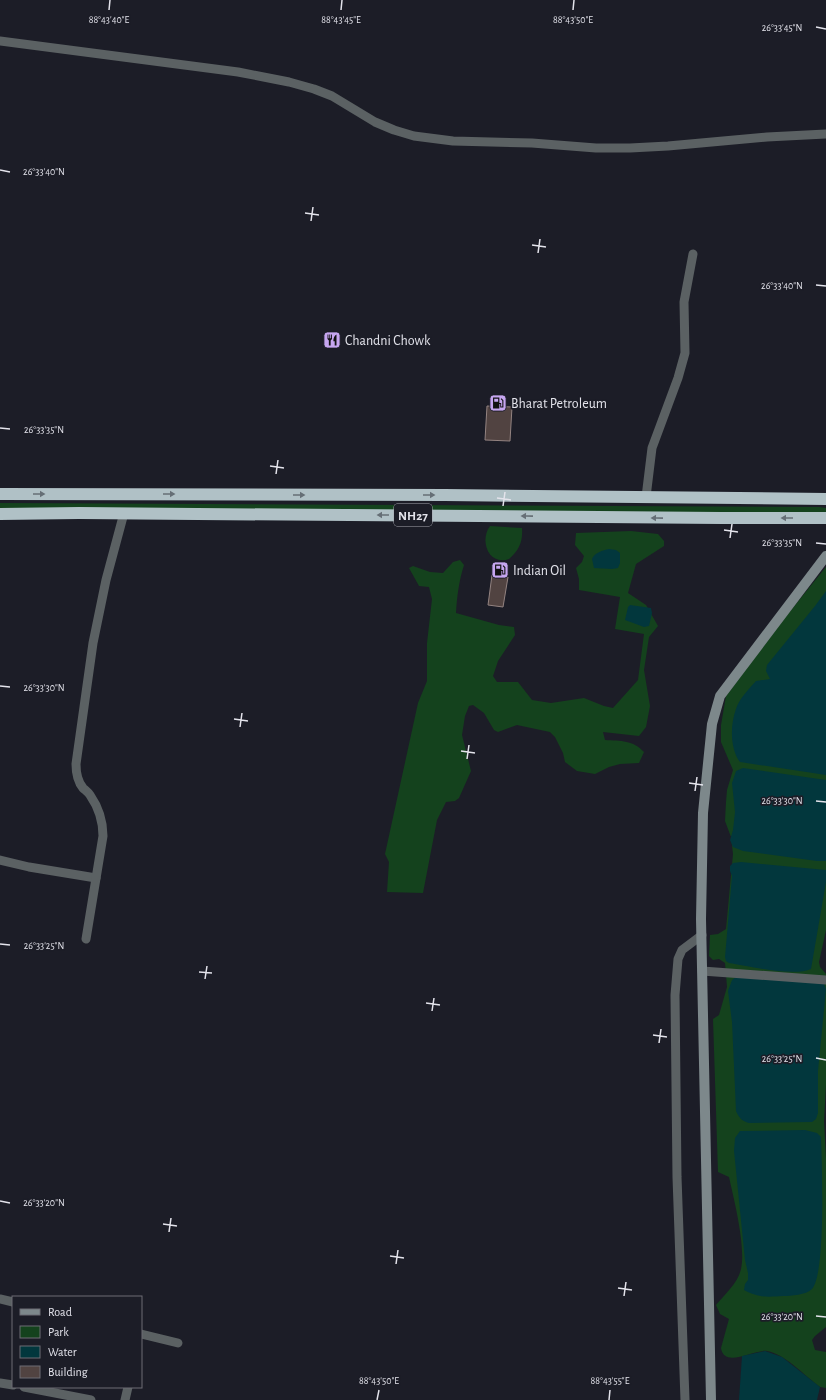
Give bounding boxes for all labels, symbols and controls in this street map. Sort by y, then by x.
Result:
text: 88°43'40"E [89,15,130,25]
text: 88°43'45"E [321,15,361,25]
text: 88°43'50"E [553,15,593,25]
text: 26°33'45"N [762,23,802,33]
text: 26°33'40"N [23,167,65,177]
text: 26°33'40"N [761,281,803,291]
restaurant icon: Chandni Chowk [322,330,342,350]
place label: Chandni Chowk [345,334,431,348]
fuel station icon: Bharat Petroleum [488,393,508,413]
place label: Bharat Petroleum [511,397,607,411]
text: 26°33'35"N [24,425,64,435]
one-way arrow [33,491,46,497]
one-way arrow [163,491,176,497]
one-way arrow [293,492,306,498]
one-way arrow [423,492,436,498]
road number: NH27 [394,504,432,526]
one-way arrow [376,512,389,518]
one-way arrow [520,513,533,519]
one-way arrow [650,515,663,521]
one-way arrow [780,515,793,521]
text: 26°33'35"N [762,538,802,548]
fuel station icon: Indian Oil [490,560,510,580]
place label: Indian Oil [513,564,566,578]
text: 26°33'30"N [23,683,65,693]
text: 26°33'30"N [761,796,803,806]
text: 26°33'25"N [24,941,64,951]
text: 26°33'25"N [762,1054,802,1064]
text: 26°33'20"N [23,1198,65,1208]
legend [12,1296,142,1388]
text: Road [48,1306,72,1318]
text: 26°33'20"N [761,1312,803,1322]
text: Park [48,1326,69,1338]
text: Water [48,1346,77,1358]
text: Building [48,1366,88,1378]
text: 88°43'50"E [359,1376,399,1386]
text: 88°43'55"E [591,1376,630,1386]

